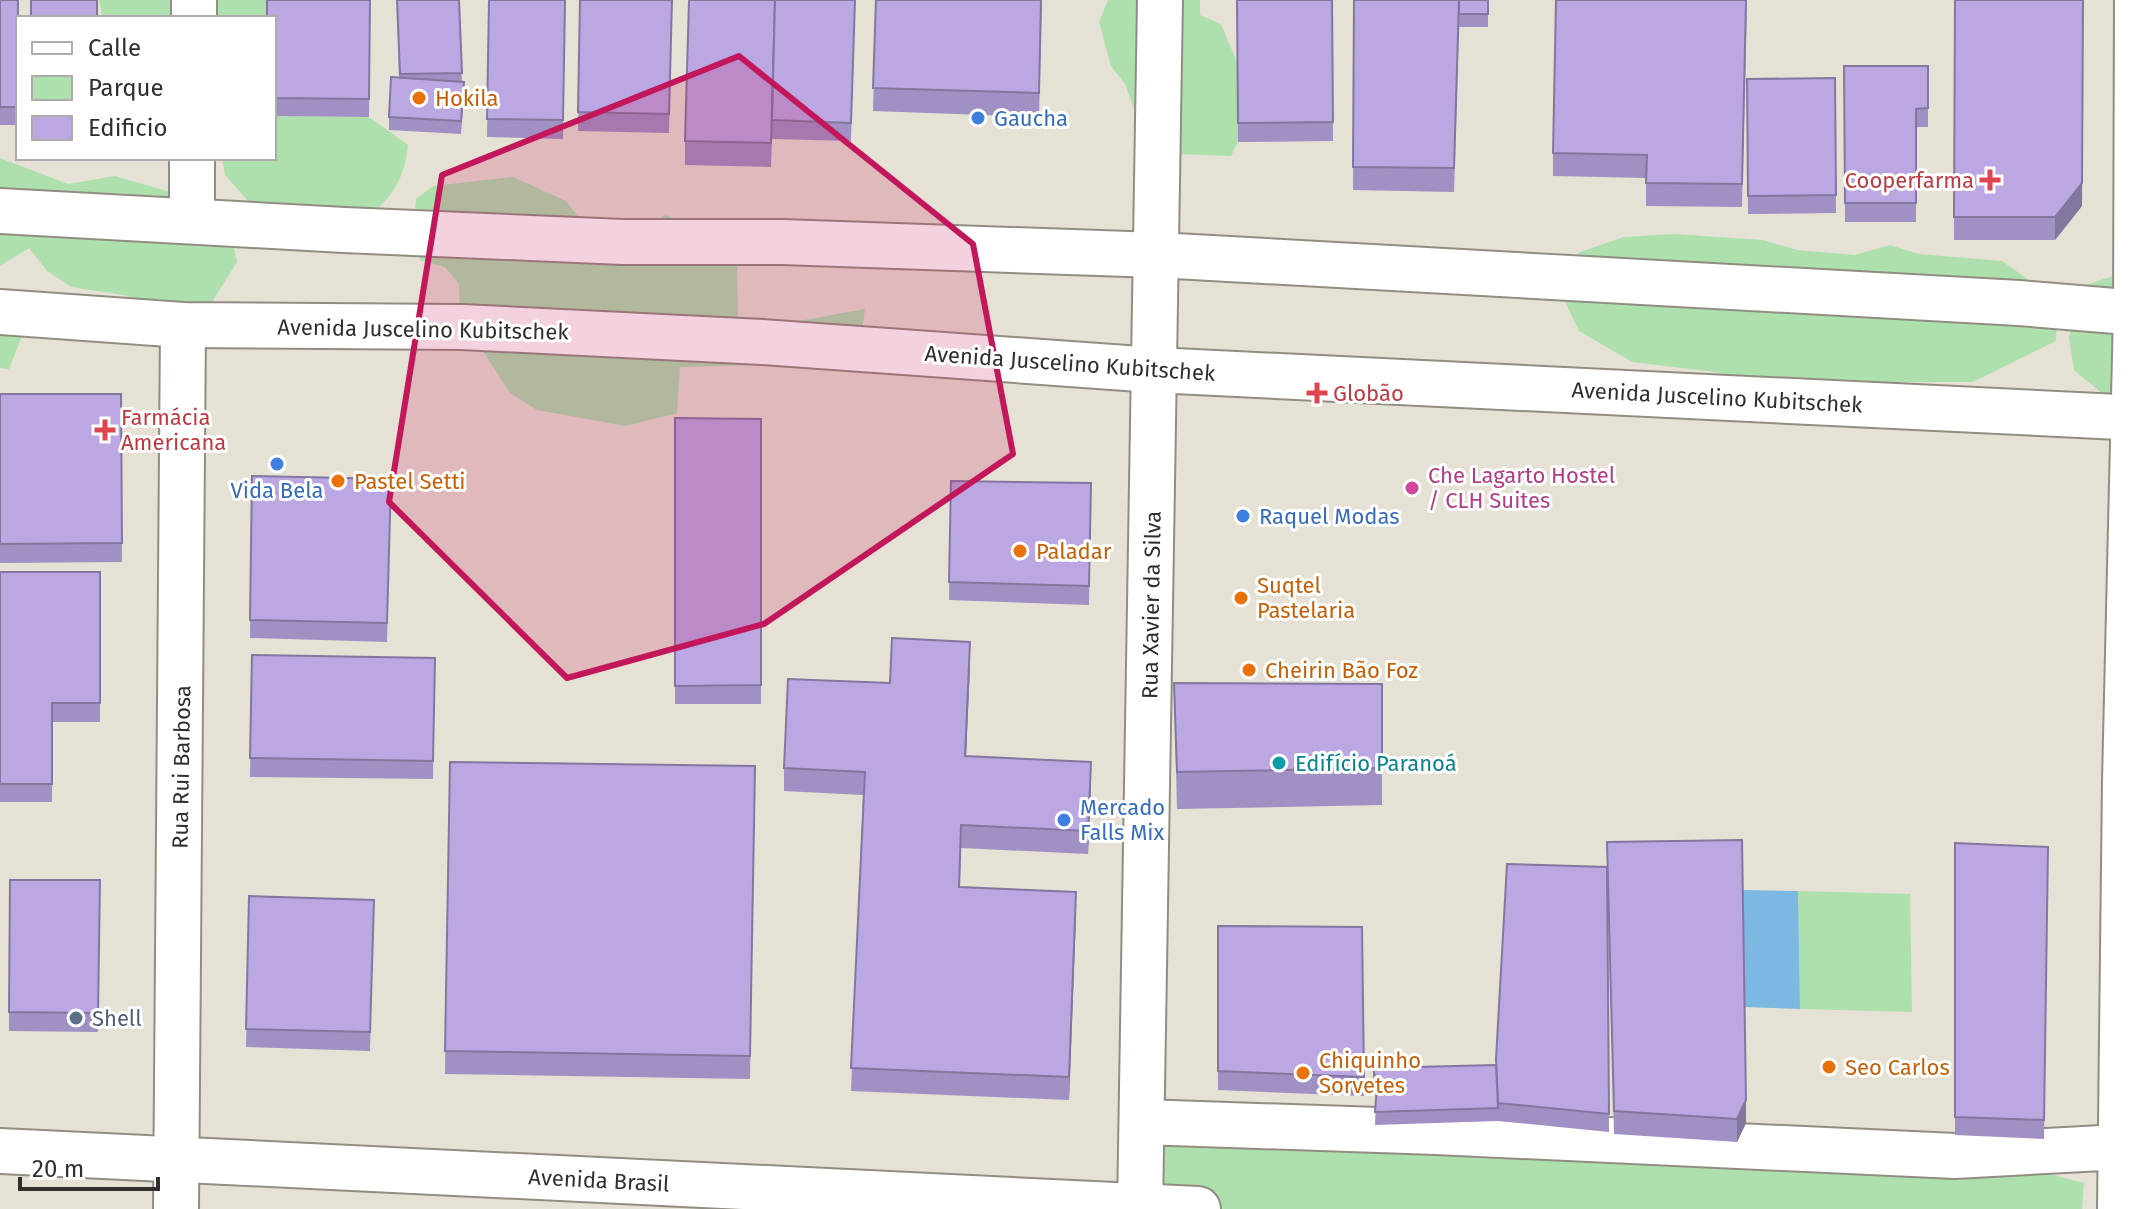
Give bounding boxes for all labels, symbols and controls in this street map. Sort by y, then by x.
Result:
legend [16,16,276,160]
text: Calle [88,34,141,62]
text: Parque [88,74,164,102]
place label: Hokila [435,85,499,112]
marker: Hokila [410,89,428,107]
place label: Gaucha [994,105,1068,132]
marker: Gaucha [969,109,987,127]
text: Edificio [88,114,168,142]
place label: Cooperfarma [1845,167,1974,194]
marker: Cooperfarma [1981,171,1999,189]
street label: Avenida Juscelino Kubitschek [277,313,570,346]
street label: Avenida Juscelino Kubitschek [924,340,1217,387]
street label: Avenida Juscelino Kubitschek [1571,376,1864,419]
place label: Globão [1333,380,1404,407]
marker: Globão [1308,384,1326,402]
place label: Farmácia Americana [121,404,226,456]
marker: Farmácia Americana [96,421,114,439]
marker: Vida Bela [268,455,286,473]
place label: Che Lagarto Hostel / CLH Suites [1428,462,1615,514]
place label: Pastel Setti [354,468,466,495]
marker: Pastel Setti [329,472,347,490]
place label: Vida Bela [230,477,324,504]
marker: Che Lagarto Hostel / CLH Suites [1403,479,1421,497]
place label: Raquel Modas [1259,503,1399,530]
marker: Raquel Modas [1234,507,1252,525]
street label: Rua Xavier da Silva [1136,511,1167,699]
place label: Paladar [1036,538,1112,565]
marker: Paladar [1011,542,1029,560]
place label: Suqtel Pastelaria [1257,572,1355,624]
marker: Suqtel Pastelaria [1232,589,1250,607]
place label: Cheirin Bão Foz [1265,657,1418,684]
marker: Cheirin Bão Foz [1240,661,1258,679]
street label: Rua Rui Barbosa [167,685,196,849]
place label: Edifício Paranoá [1295,750,1457,777]
marker: Edifício Paranoá [1270,754,1288,772]
place label: Mercado Falls Mix [1080,794,1165,846]
marker: Mercado Falls Mix [1055,811,1073,829]
place label: Shell [92,1005,142,1032]
marker: Shell [67,1009,85,1027]
place label: Chiquinho Sorvetes [1319,1047,1421,1099]
place label: Seo Carlos [1845,1054,1950,1081]
marker: Seo Carlos [1820,1058,1838,1076]
marker: Chiquinho Sorvetes [1294,1064,1312,1082]
scale bar [20,1141,158,1191]
text: 20 m [32,1155,84,1183]
street label: Avenida Brasil [528,1163,670,1198]

